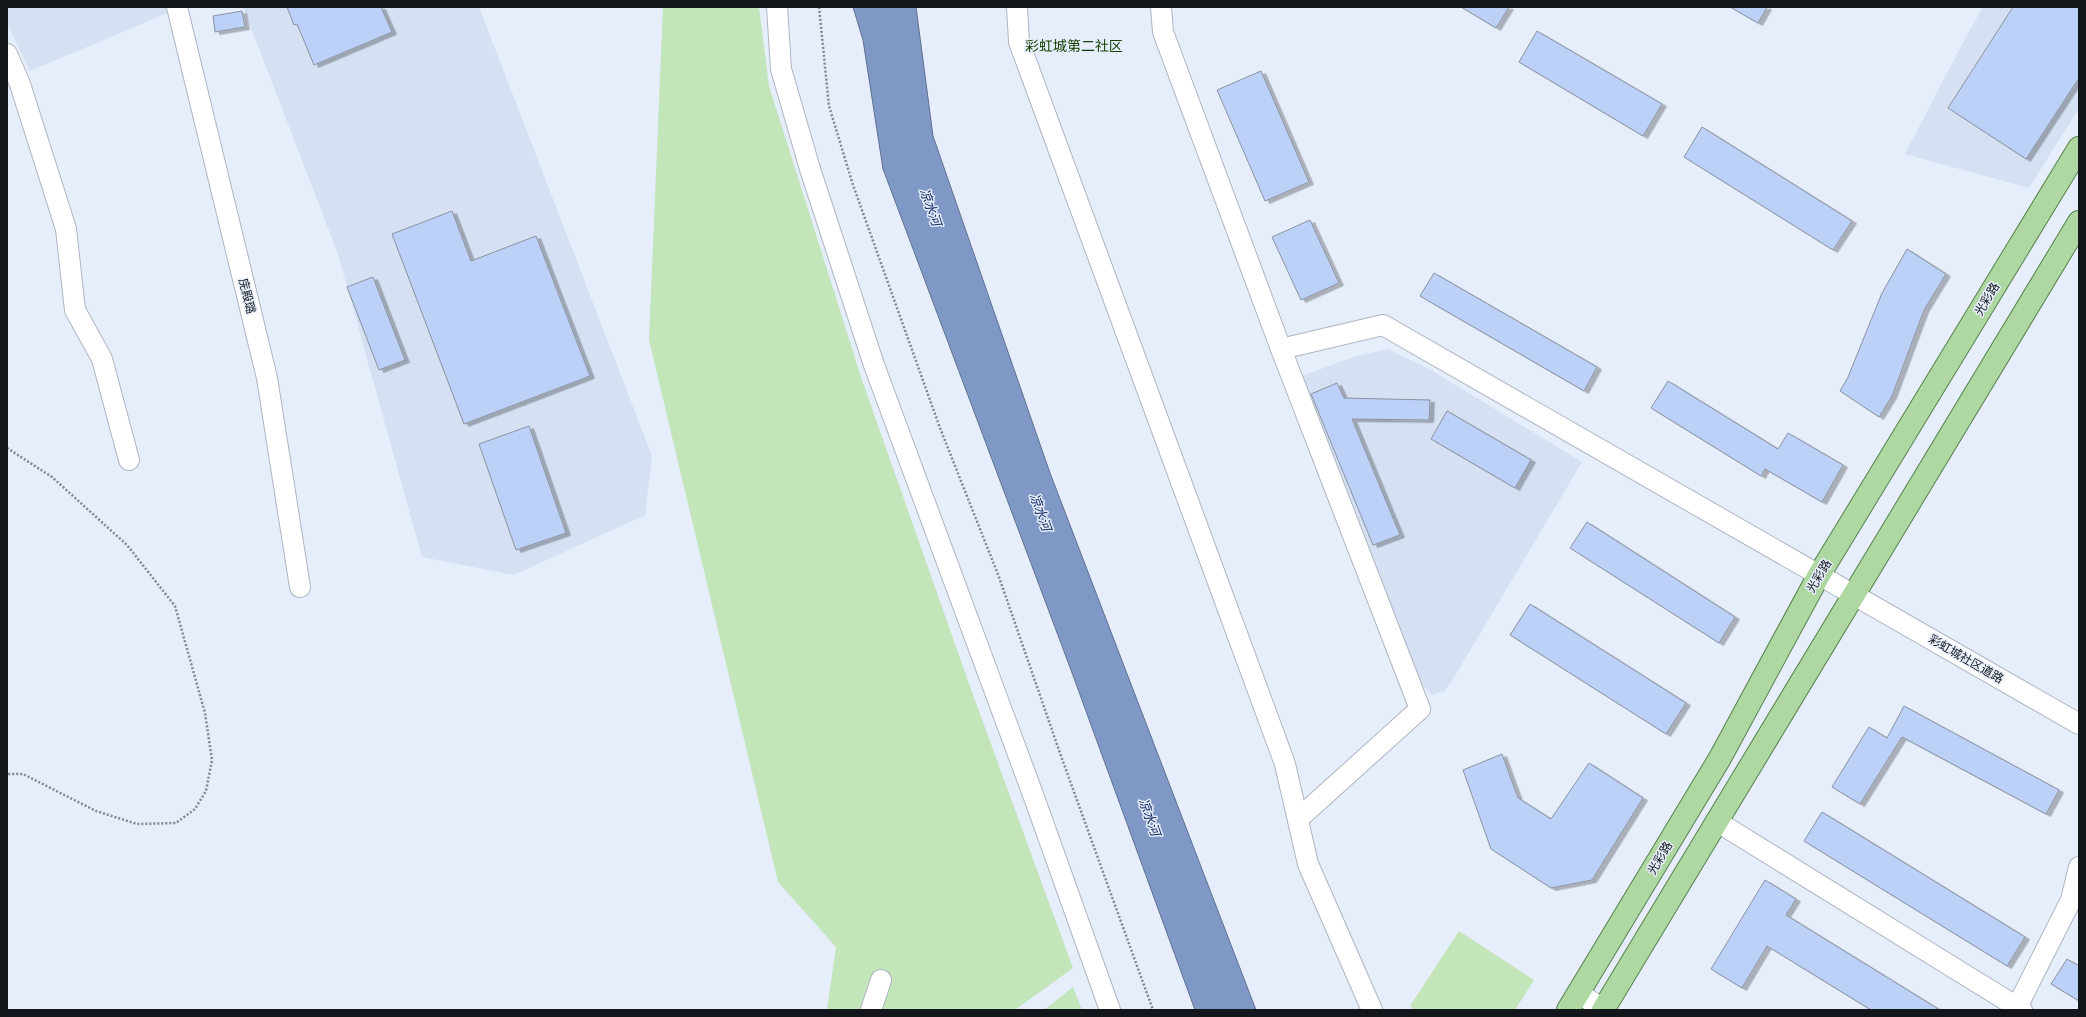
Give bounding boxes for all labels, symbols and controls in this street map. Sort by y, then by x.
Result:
district label: 彩虹城第二社区 [1025,38,1123,55]
water label: 凉水河 [917,186,945,231]
street label: 庑殿璐 [236,277,258,315]
street label: 光彩路 [1972,280,2002,318]
water label: 凉水河 [1027,491,1055,536]
street label: 光彩路 [1804,557,1834,595]
street label: 彩虹城社区道路 [1926,632,2006,686]
water label: 凉水河 [1136,796,1164,841]
street label: 光彩路 [1645,839,1675,877]

